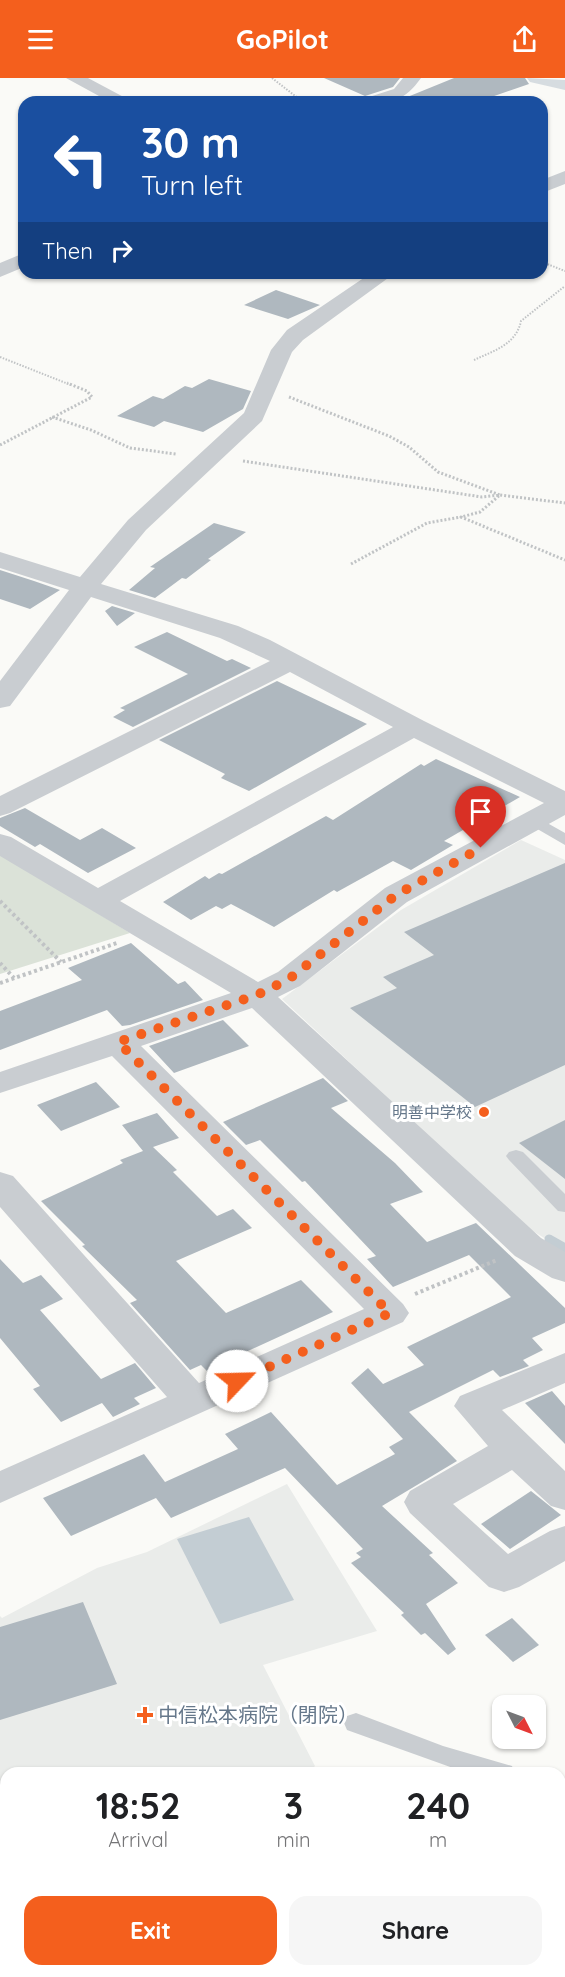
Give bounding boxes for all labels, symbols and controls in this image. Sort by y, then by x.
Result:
text: GoPilot [236,22,329,56]
icon: menu [24,23,57,56]
icon: share [508,23,541,56]
text: 30 m [141,116,240,169]
icon: left [42,120,120,198]
text: Turn left [141,168,243,202]
icon: right [105,234,138,267]
text: Then [42,237,93,265]
pin [455,786,506,848]
icon: arrive [464,795,497,828]
place label: 明善中学校 [392,1102,472,1122]
marker: 明善中学校 [477,1105,491,1119]
position arrow [205,1349,269,1413]
north arrow [492,1695,546,1749]
map controls [492,1695,546,1749]
place label: 中信松本病院（閉院） [158,1702,358,1727]
marker: 中信松本病院（閉院） [136,1706,154,1724]
text: 18:52 [96,1783,181,1828]
text: 3 [284,1783,303,1828]
text: 240 [406,1783,470,1828]
text: Arrival [108,1827,168,1852]
text: min [276,1827,311,1852]
text: m [429,1827,447,1852]
button: Exit [24,1896,277,1965]
button: Share [289,1896,542,1965]

